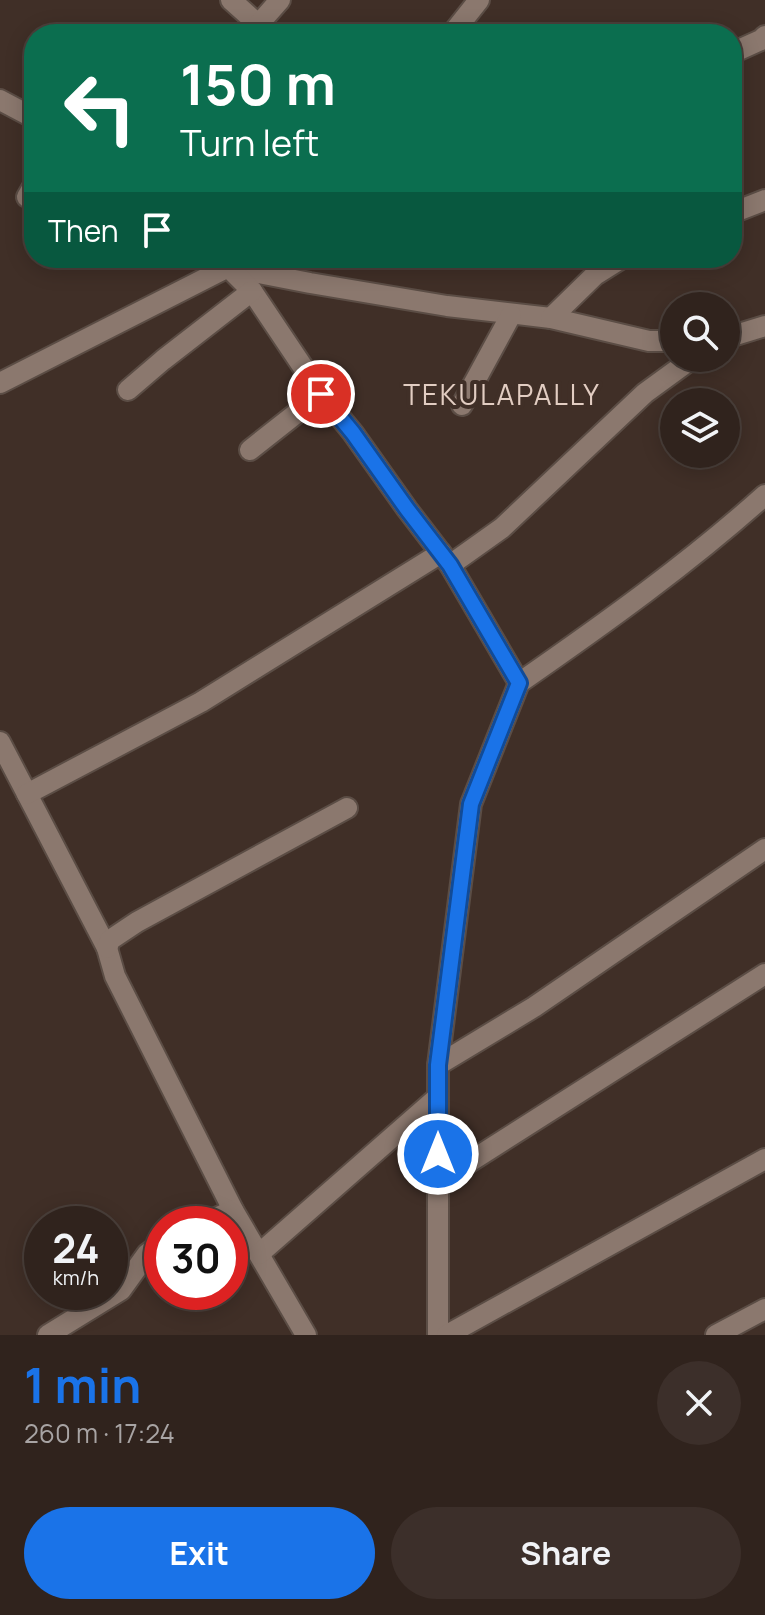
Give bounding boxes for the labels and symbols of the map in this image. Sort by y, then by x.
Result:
pin [287,360,355,428]
district label: TEKULAPALLY [403,375,601,413]
position arrow [396,1112,480,1196]
speed limit sign: 30 [144,1206,248,1310]

